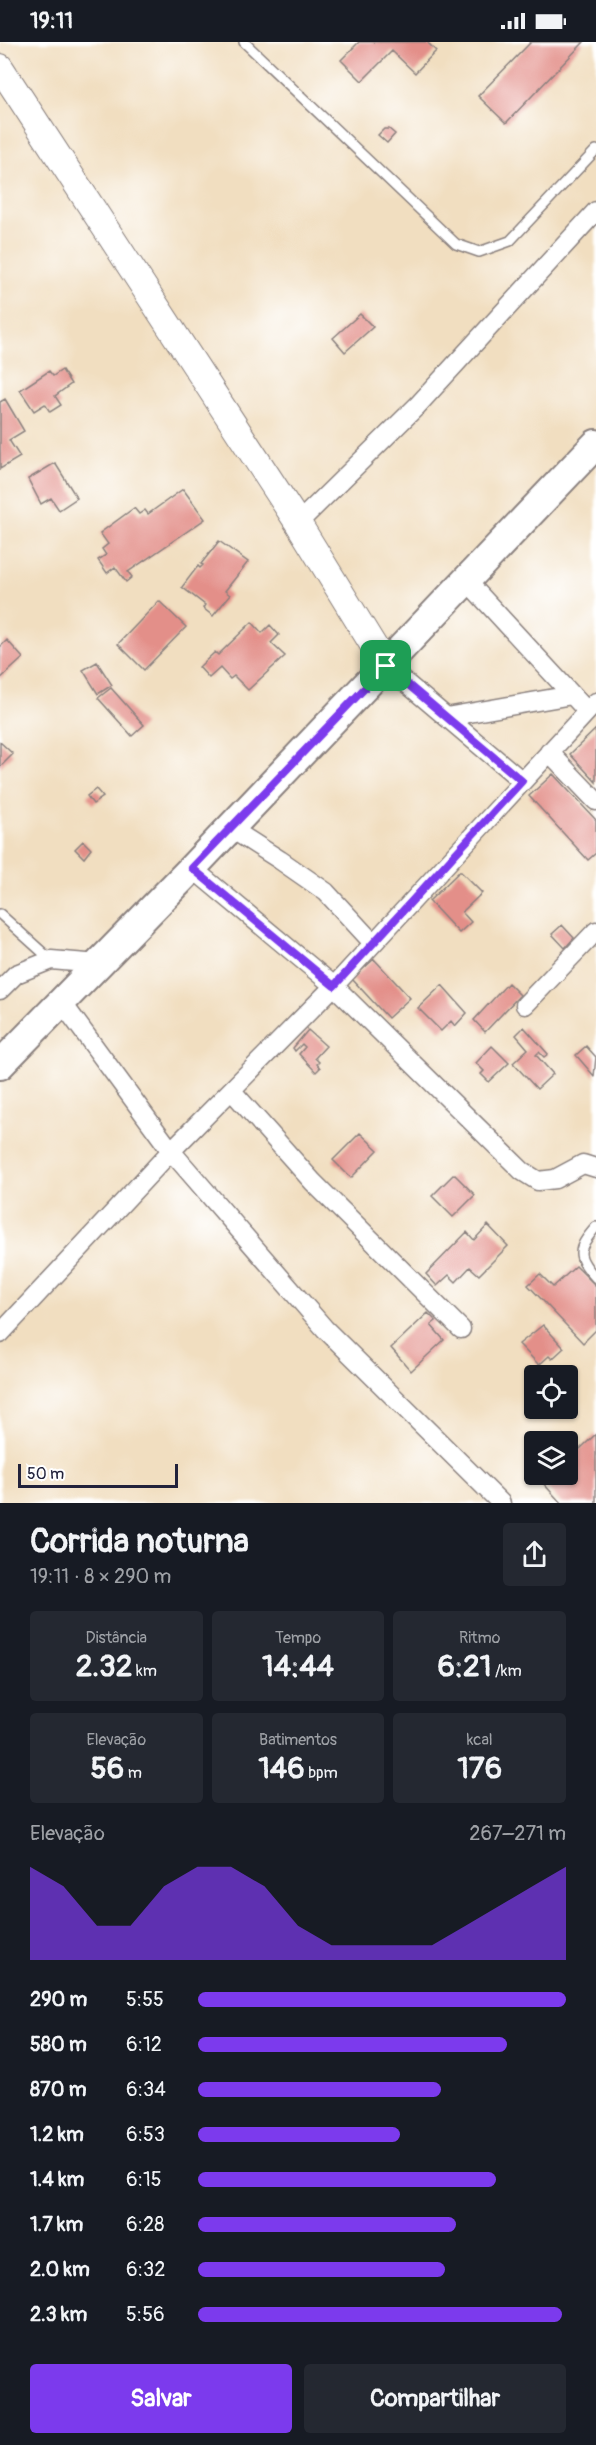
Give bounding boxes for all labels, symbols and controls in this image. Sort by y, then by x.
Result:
text: 19:11 [30,7,73,35]
pin [360,640,411,691]
icon: arrive [369,649,402,682]
map controls [524,1365,578,1485]
button: locate [524,1365,578,1419]
button: layers [524,1431,578,1485]
scale bar [18,1461,178,1488]
text: 50 m [27,1464,64,1484]
text: Corrida noturna [30,1521,249,1562]
button: share [503,1523,566,1586]
text: 19:11 · 8 × 290 m [30,1564,171,1589]
text: Distância [86,1628,147,1648]
text: Tempo [275,1628,321,1648]
text: Ritmo [459,1628,500,1648]
text: 2.32 [76,1648,133,1685]
text: 14:44 [262,1648,334,1685]
text: 6:21 [438,1648,492,1685]
text: km [133,1661,157,1681]
text: /km [492,1661,522,1681]
text: Elevação [86,1730,146,1750]
text: Batimentos [259,1730,337,1750]
text: kcal [467,1730,493,1750]
text: 56 [91,1750,124,1787]
text: 146 [258,1750,305,1787]
text: 176 [457,1750,502,1787]
text: m [124,1763,142,1783]
text: bpm [305,1763,338,1783]
text: Elevação [30,1821,105,1846]
text: 267–271 m [469,1821,566,1846]
text: 290 m [30,1987,87,2012]
text: 5:55 [126,1987,164,2012]
text: 580 m [30,2032,87,2057]
text: 6:12 [126,2032,162,2057]
text: 870 m [30,2077,86,2102]
text: 6:34 [126,2077,166,2102]
text: 1.2 km [30,2122,84,2147]
text: 6:53 [126,2122,165,2147]
text: 1.4 km [30,2167,84,2192]
text: 6:15 [126,2167,162,2192]
text: 1.7 km [30,2212,83,2237]
text: 6:28 [126,2212,164,2237]
text: 2.0 km [30,2257,90,2282]
text: 6:32 [126,2257,165,2282]
text: 2.3 km [30,2302,87,2327]
text: 5:56 [126,2302,165,2327]
button: Salvar [30,2364,292,2433]
button: Compartilhar [304,2364,566,2433]

